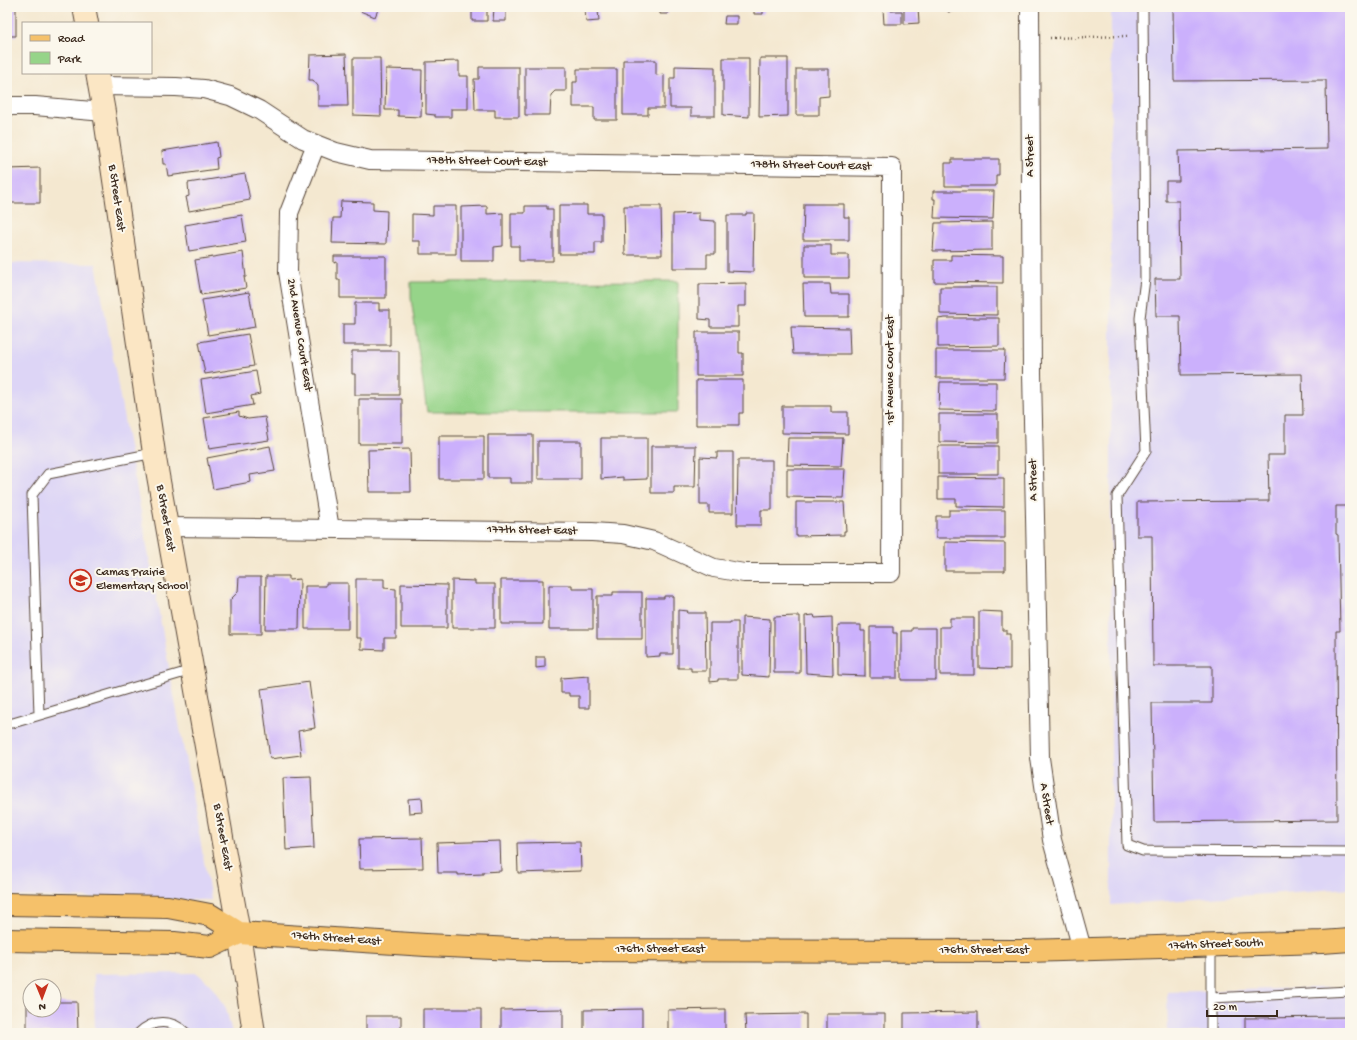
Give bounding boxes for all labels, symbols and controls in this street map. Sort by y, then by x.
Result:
legend [22,22,152,74]
text: Road [58,33,85,47]
text: Park [57,53,83,67]
street label: A Street [1024,134,1038,177]
street label: 178th Street Court East [426,154,548,170]
street label: 178th Street Court East [750,158,872,174]
street label: B Street East [104,163,128,233]
street label: 2nd Avenue Court East [283,278,315,394]
street label: 1st Avenue Court East [884,314,898,426]
street label: A Street [1027,458,1041,501]
street label: B Street East [152,483,178,553]
street label: 177th Street East [486,523,578,539]
place label: Camas Prairie Elementary School [96,566,189,594]
school or university icon: Camas Prairie Elementary School [67,567,93,593]
street label: A Street [1036,782,1056,827]
street label: B Street East [209,802,235,872]
street label: 176th Street East [290,929,382,949]
street label: 176th Street South [1167,936,1264,954]
street label: 176th Street East [614,943,706,957]
street label: 176th Street East [938,944,1030,958]
north arrow [22,978,62,1018]
scale bar [1207,992,1277,1018]
text: N [38,1000,46,1012]
text: 20 m [1213,1001,1238,1015]

